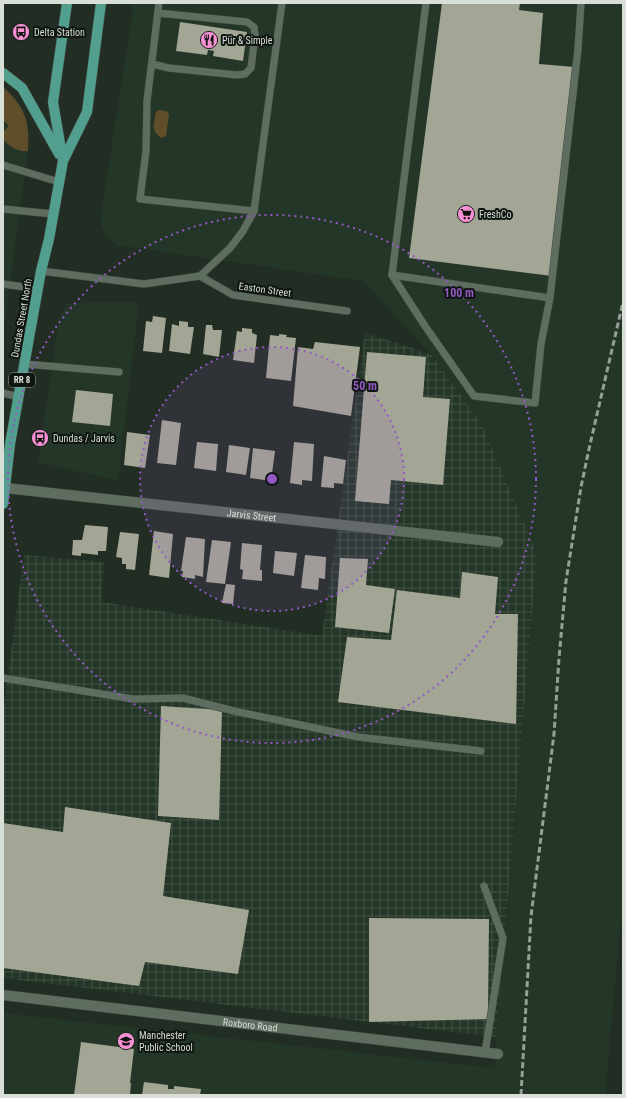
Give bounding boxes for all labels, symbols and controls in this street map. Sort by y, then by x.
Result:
bus stop icon: Delta Station [11,22,31,42]
place label: Delta Station [34,27,85,38]
restaurant icon: Pür & Simple [199,30,219,50]
place label: Pür & Simple [222,35,273,46]
supermarket icon: FreshCo [456,204,476,224]
place label: FreshCo [479,209,511,220]
street label: Dundas Street North [9,278,34,358]
street label: Easton Street [238,280,292,299]
text: 100 m [444,286,474,300]
road number: RR 8 [9,373,35,387]
text: 50 m [353,379,377,393]
bus stop icon: Dundas / Jarvis [30,428,50,448]
place label: Dundas / Jarvis [53,433,115,444]
centre of rings [265,472,279,486]
street label: Jarvis Street [226,507,277,524]
street label: Roxboro Road [222,1016,278,1034]
place label: Manchester Public School [139,1030,193,1053]
school or university icon: Manchester Public School [116,1031,136,1051]

